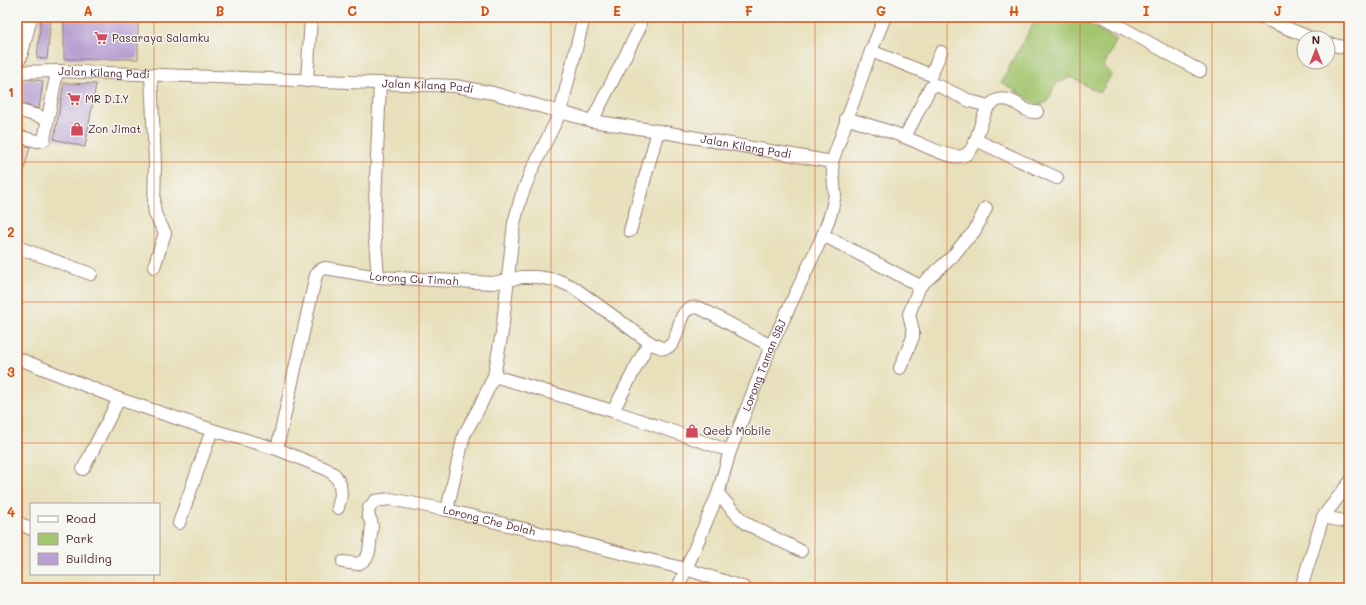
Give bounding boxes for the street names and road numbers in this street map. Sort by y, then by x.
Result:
street label: Jalan Kilang Padi [58,63,150,81]
street label: Jalan Kilang Padi [382,75,475,96]
street label: Jalan Kilang Padi [700,131,793,162]
street label: Lorong Cu Timah [368,268,459,288]
street label: Lorong Taman SBJ [738,317,789,413]
street label: Lorong Che Dolah [442,501,537,539]

